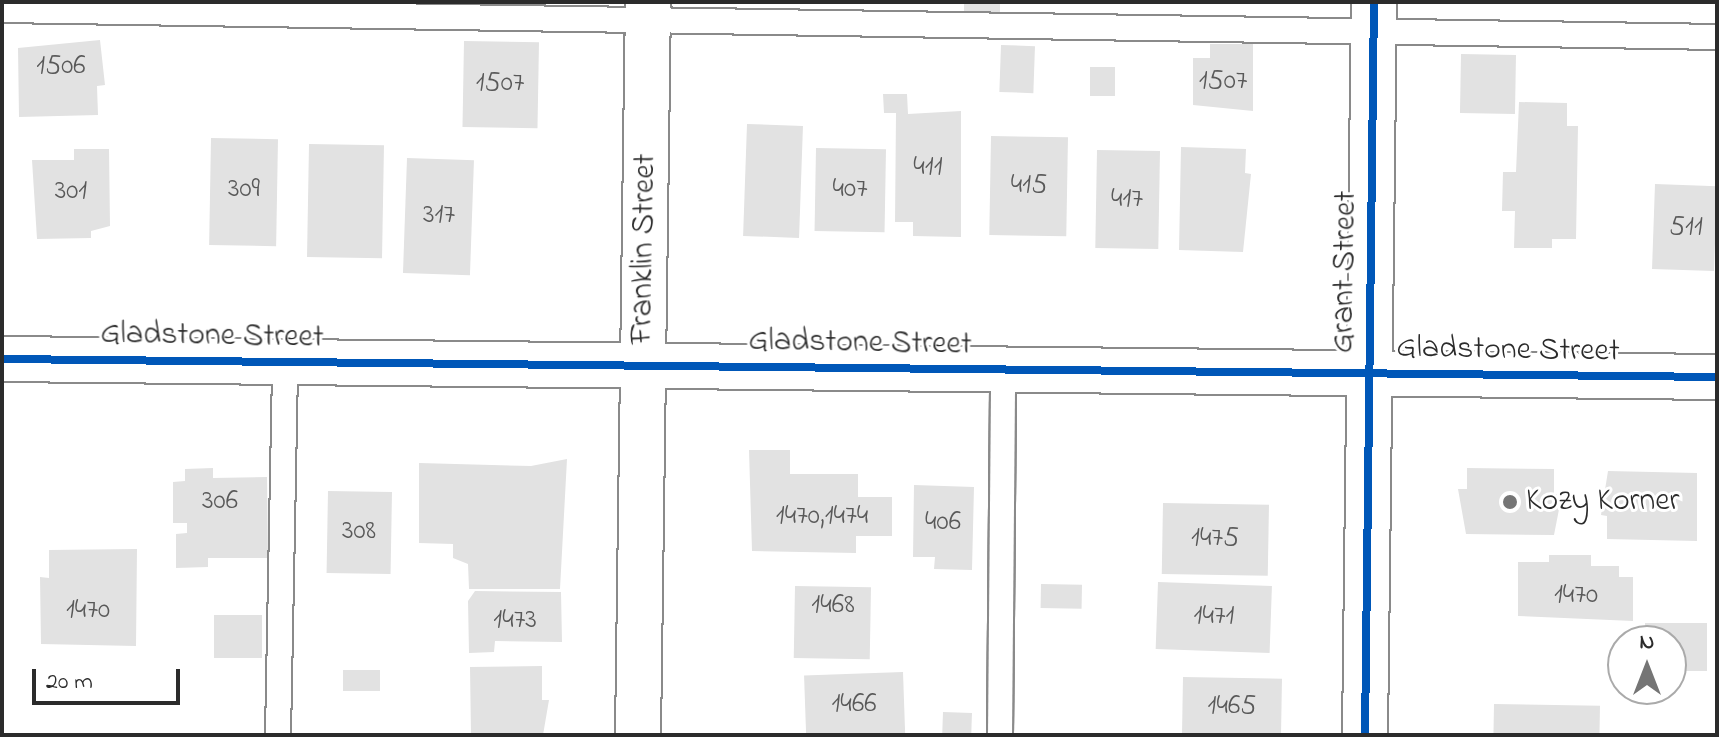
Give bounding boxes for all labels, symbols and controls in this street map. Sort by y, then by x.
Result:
house number: 1506 [36,50,86,84]
house number: 1507 [1199,65,1247,99]
house number: 1507 [476,67,524,101]
house number: 411 [913,151,943,185]
street label: Franklin Street [624,153,666,345]
house number: 415 [1011,169,1047,203]
house number: 309 [228,173,260,207]
house number: 407 [832,173,868,207]
house number: 301 [55,175,87,209]
house number: 417 [1111,183,1143,217]
street label: Grant Street [1325,190,1367,354]
house number: 317 [423,199,455,233]
house number: 511 [1669,211,1703,245]
street label: Gladstone Street [100,316,324,358]
street label: Gladstone Street [748,323,972,365]
street label: Gladstone Street [1396,330,1620,372]
place label: Kozy Korner [1526,483,1679,521]
house number: 306 [202,485,238,519]
marker: Kozy Korner [1501,493,1519,511]
house number: 1470,1474 [776,500,868,534]
house number: 406 [925,506,961,540]
house number: 308 [342,515,376,549]
house number: 1475 [1191,522,1239,556]
house number: 1470 [1554,579,1598,613]
house number: 1468 [811,589,855,623]
house number: 1470 [66,594,110,628]
house number: 1471 [1194,600,1234,634]
house number: 1473 [493,604,537,638]
north arrow [1607,625,1687,705]
text: N [1640,627,1654,659]
scale bar [36,653,184,703]
text: 20 m [46,665,93,700]
house number: 1466 [831,688,877,722]
house number: 1465 [1208,690,1256,724]

